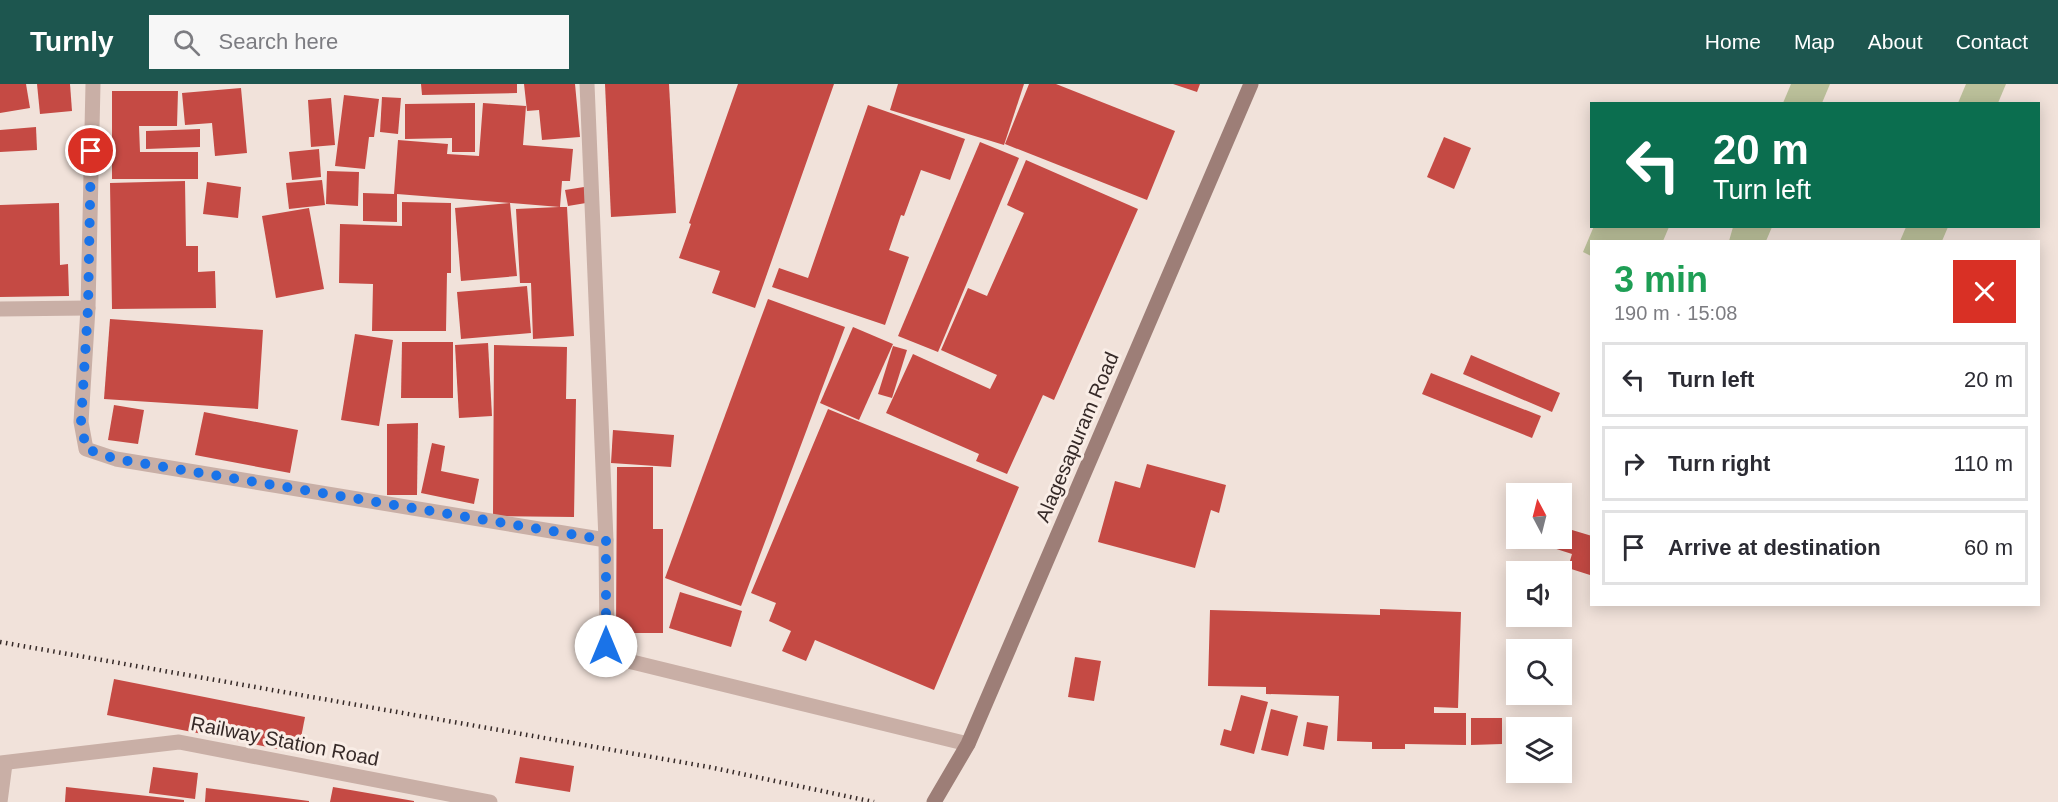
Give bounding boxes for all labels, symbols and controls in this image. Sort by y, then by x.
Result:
search box [149,15,569,69]
text: Turnly [30,26,113,57]
icon: search [170,26,203,59]
text: Search here [218,29,338,54]
text: Home [1705,30,1761,53]
text: Map [1794,30,1835,53]
text: About [1868,30,1923,53]
text: Contact [1956,30,2028,53]
pin [65,125,116,176]
icon: left [1614,126,1692,204]
text: 20 m [1713,126,1809,173]
icon: arrive [74,134,107,167]
text: Turn left [1713,175,1811,205]
text: 3 min [1614,259,1708,300]
button: close [1953,260,2016,323]
text: 190 m · 15:08 [1614,302,1737,324]
street label: Alagesapuram Road [1031,349,1123,525]
icon: left [1617,363,1650,396]
text: Turn left [1668,367,1754,392]
text: 20 m [1964,367,2013,392]
icon: right [1617,447,1650,480]
text: Turn right [1668,451,1770,476]
text: 110 m [1953,451,2013,476]
north arrow [1506,483,1572,549]
map controls [1506,483,1572,783]
icon: arrive [1617,531,1650,564]
text: Arrive at destination [1668,535,1881,560]
text: 60 m [1964,535,2013,560]
button: sound [1506,561,1572,627]
position arrow [574,614,638,678]
button: search [1506,639,1572,705]
street label: Railway Station Road [189,712,381,770]
button: layers [1506,717,1572,783]

